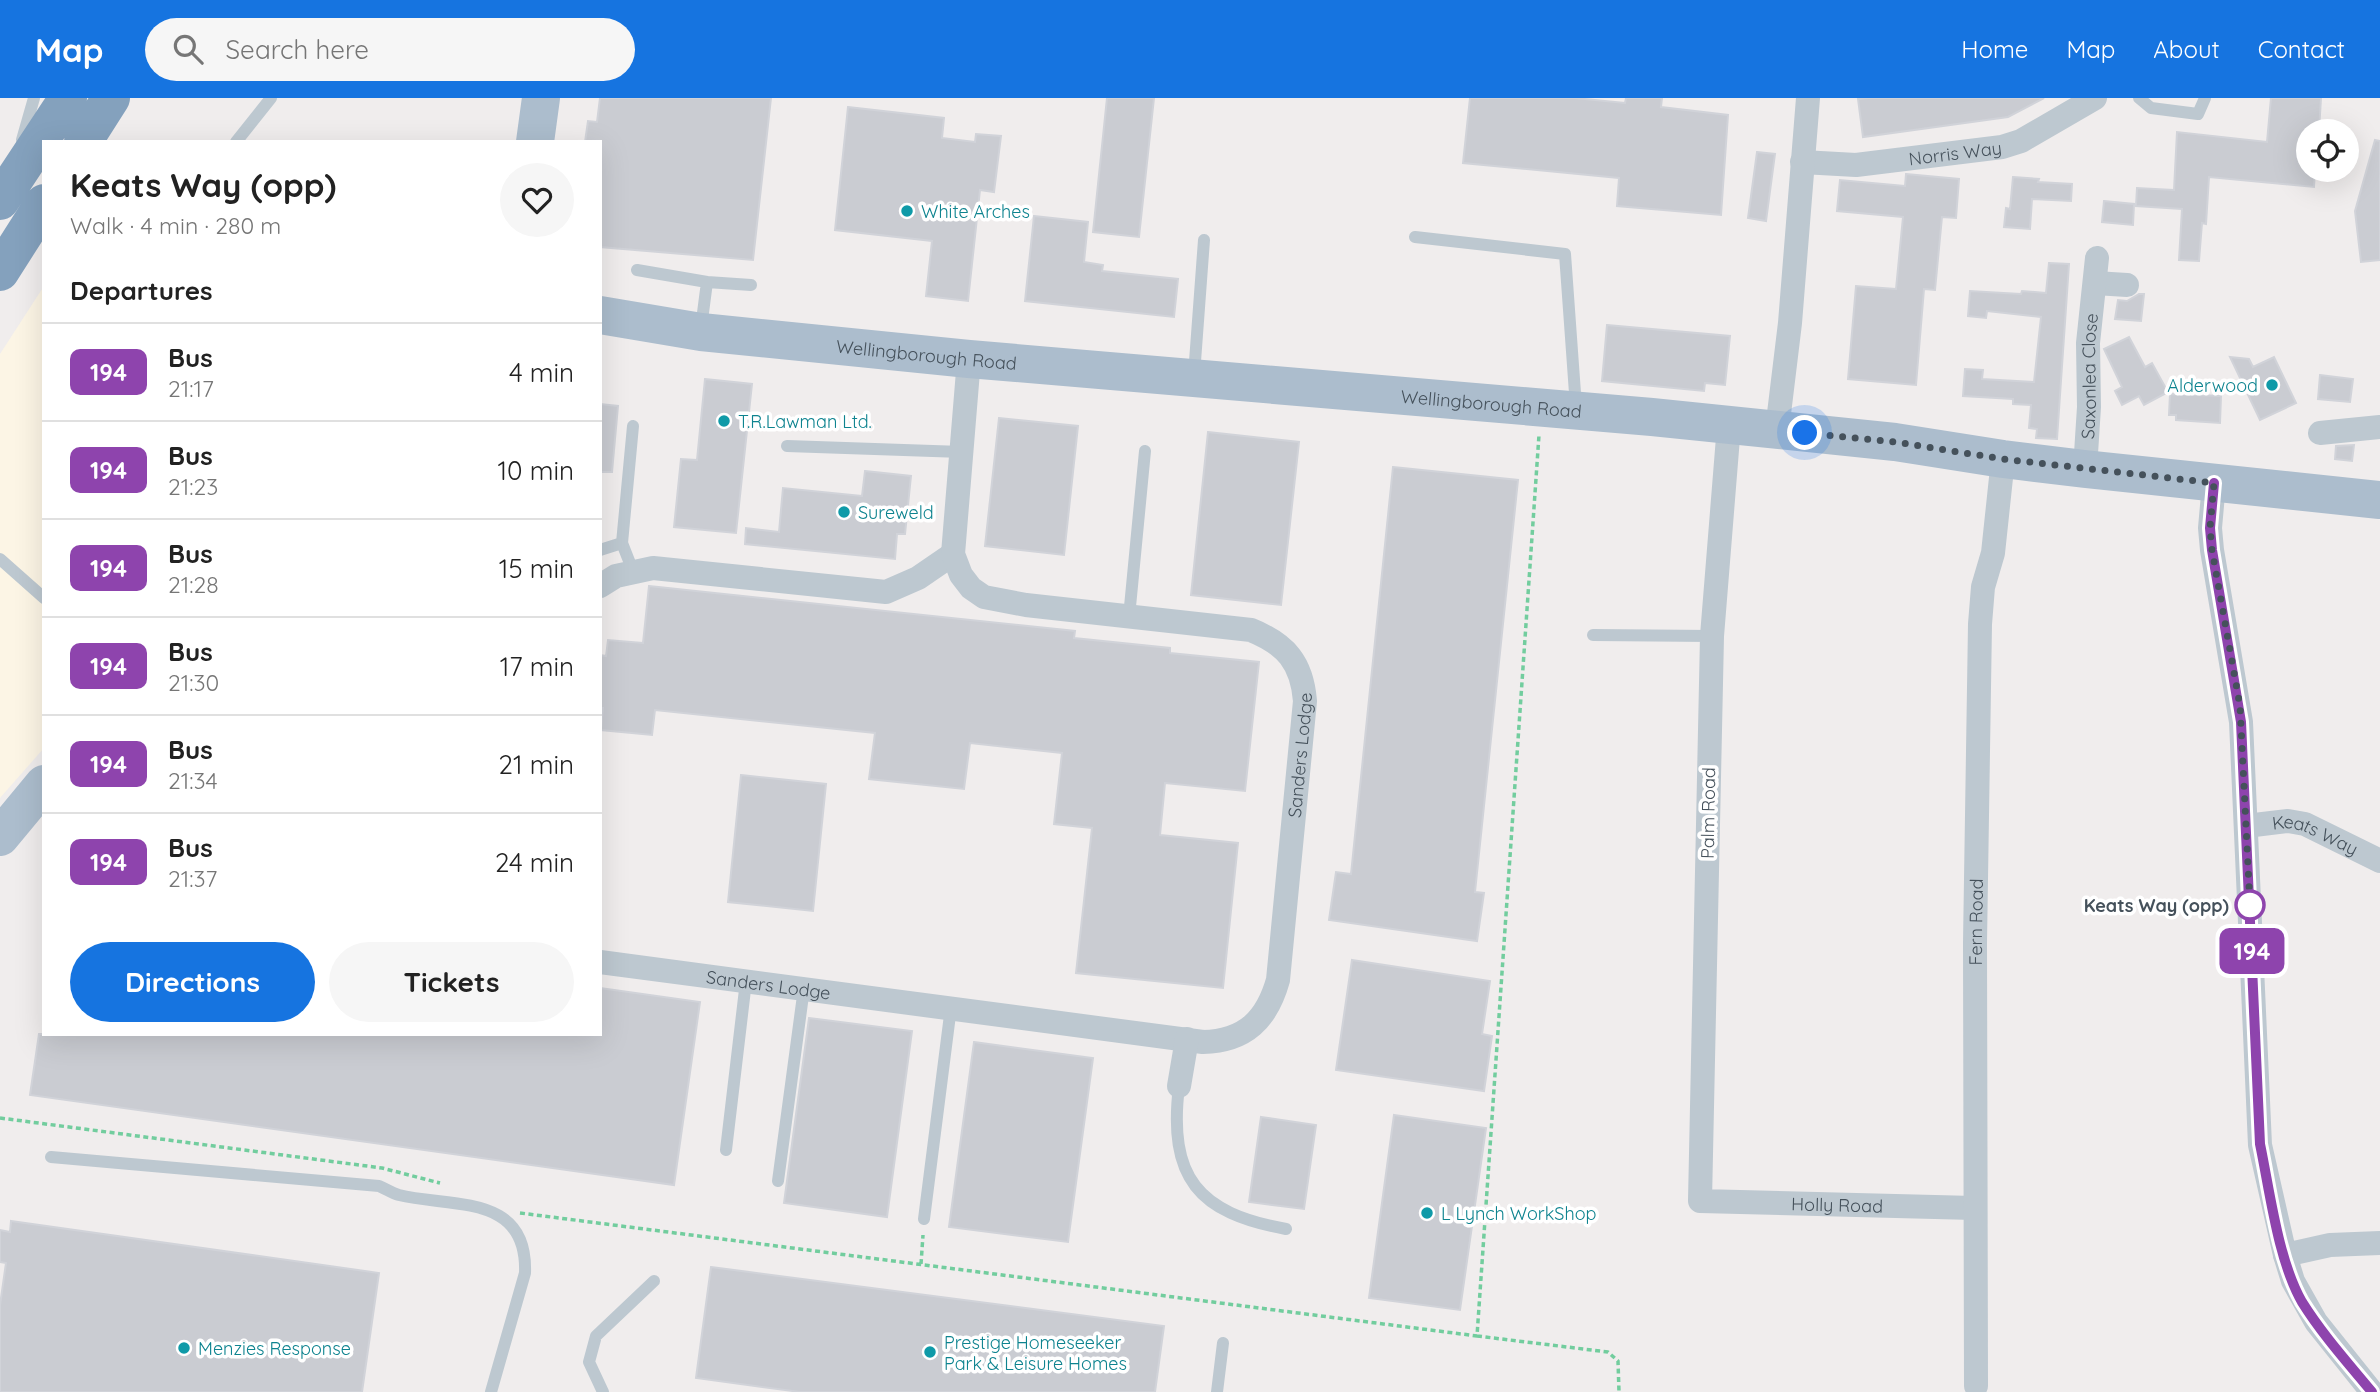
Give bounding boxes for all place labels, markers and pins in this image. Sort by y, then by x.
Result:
place label: White Arches [921,200,1030,223]
marker: White Arches [899,203,915,219]
place label: Alderwood [2167,374,2258,397]
marker: Alderwood [2264,377,2280,393]
place label: T.R.Lawman Ltd. [738,410,872,433]
marker: T.R.Lawman Ltd. [716,413,732,429]
place label: Sureweld [858,501,934,524]
marker: Sureweld [836,504,852,520]
marker: Keats Way (opp) [2235,890,2265,920]
place label: Keats Way (opp) [2084,894,2229,917]
place label: L Lynch WorkShop [1441,1202,1597,1225]
marker: L Lynch WorkShop [1419,1205,1435,1221]
place label: Prestige Homeseeker Park & Leisure Homes [944,1331,1127,1375]
place label: Menzies Response [198,1337,351,1360]
marker: Menzies Response [176,1340,192,1356]
marker: Prestige Homeseeker Park & Leisure Homes [922,1344,938,1360]

